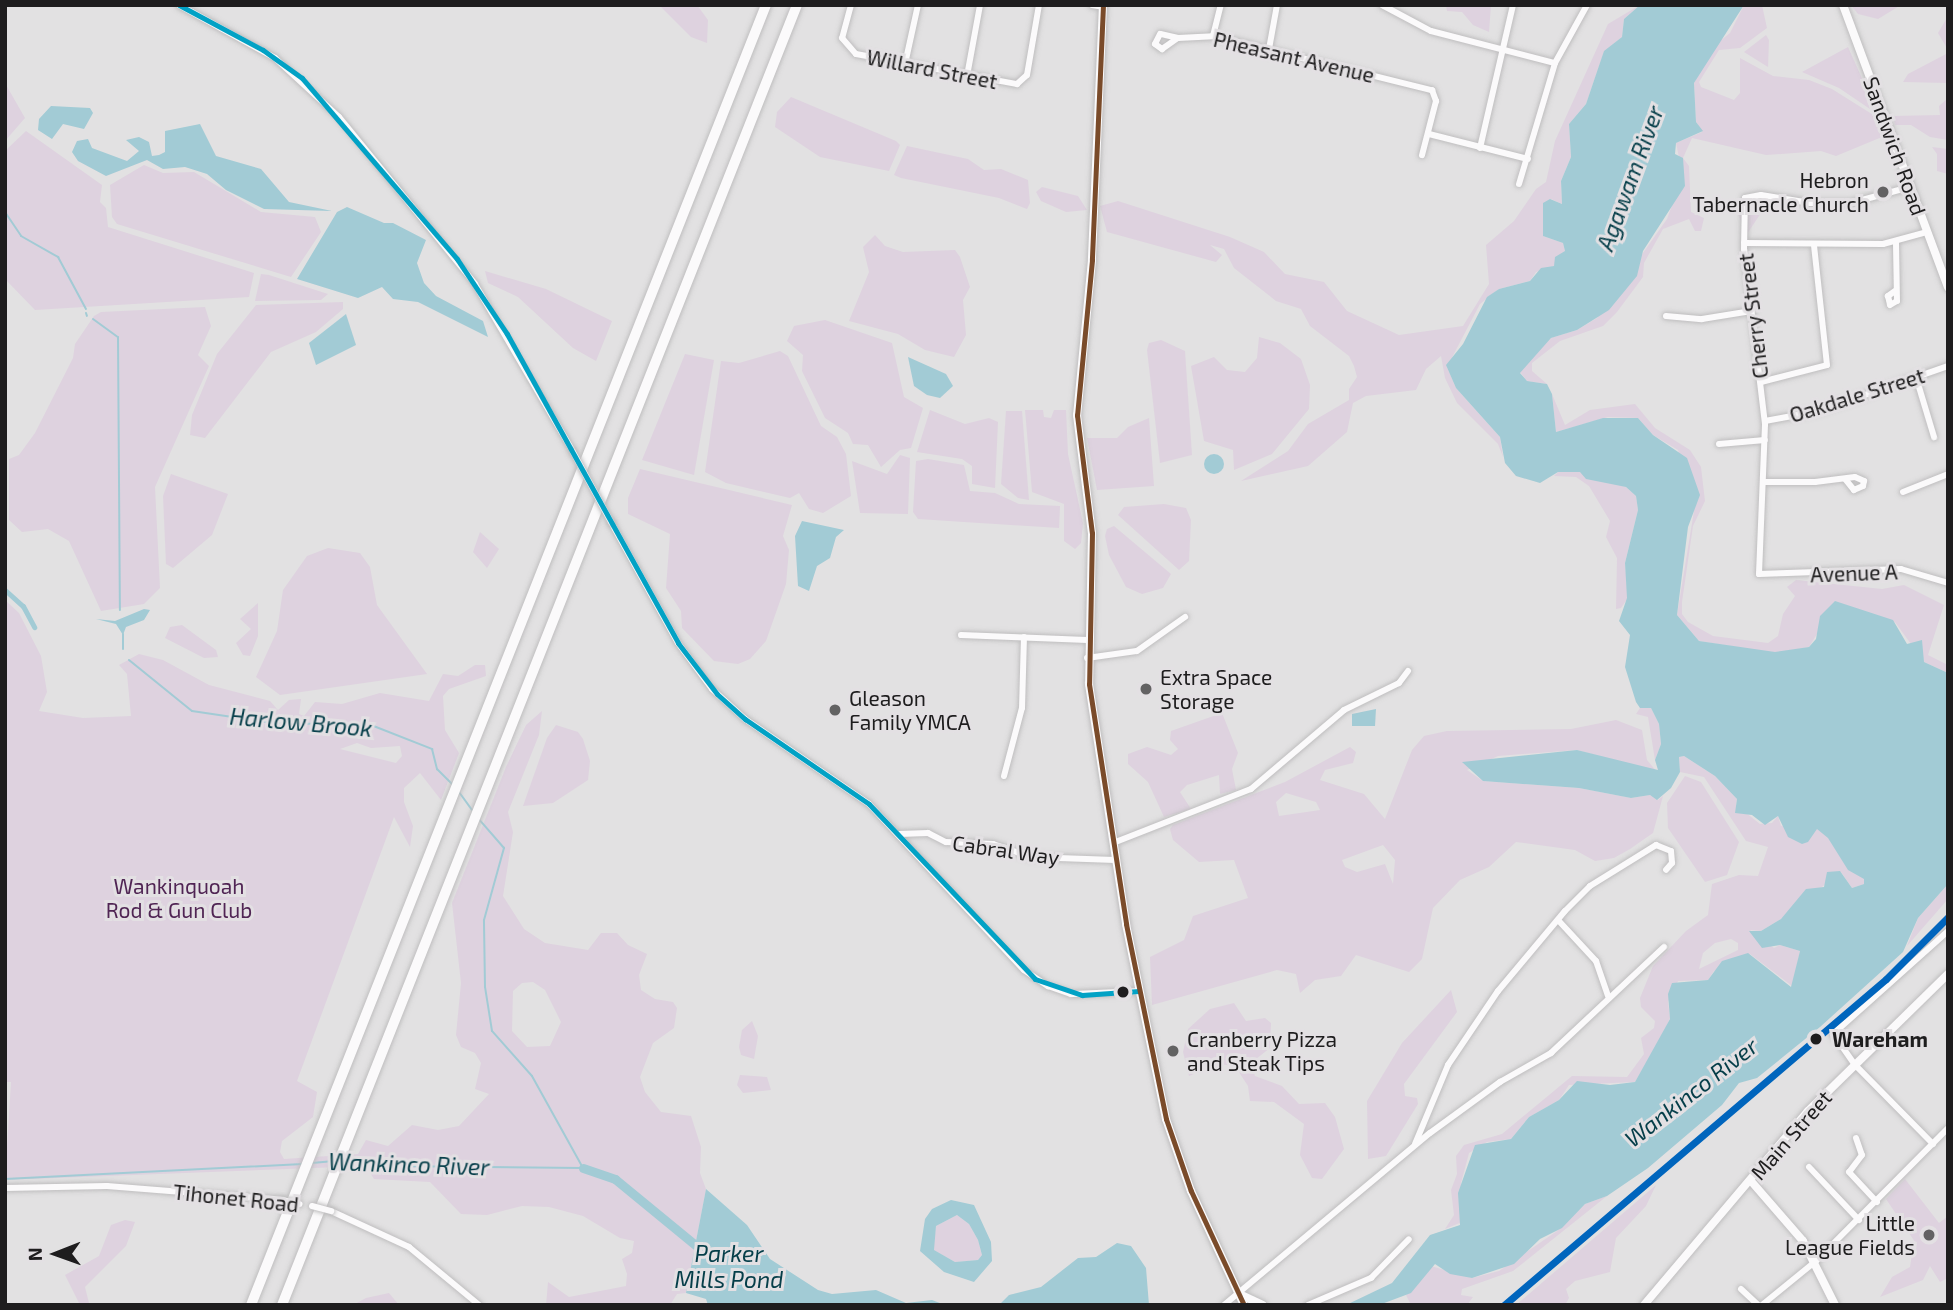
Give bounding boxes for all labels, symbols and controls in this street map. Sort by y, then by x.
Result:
street label: Pheasant Avenue [1211,26,1377,88]
street label: Willard Street [865,44,999,94]
street label: Sandwich Road [1858,73,1932,219]
water label: Agawam River [1591,102,1669,254]
place label: Hebron Tabernacle Church [1693,167,1869,217]
marker: Hebron Tabernacle Church [1875,184,1891,200]
street label: Cherry Street [1733,252,1773,380]
street label: Oakdale Street [1786,362,1928,428]
street label: Avenue A [1810,559,1898,587]
place label: Extra Space Storage [1160,664,1272,714]
marker: Extra Space Storage [1138,681,1154,697]
place label: Gleason Family YMCA [849,685,972,735]
water label: Harlow Brook [229,702,373,742]
marker: Gleason Family YMCA [827,702,843,718]
street label: Cabral Way [950,830,1062,870]
park label: Wankinquoah Rod & Gun Club [106,873,252,923]
unlabelled marker [1116,985,1130,999]
place label: Cranberry Pizza and Steak Tips [1187,1026,1338,1076]
place label: Wareham [1832,1026,1928,1052]
marker: Wareham [1806,1029,1826,1049]
water label: Wankinco River [1619,1031,1763,1153]
marker: Cranberry Pizza and Steak Tips [1165,1043,1181,1059]
street label: Main Street [1745,1085,1837,1185]
water label: Wankinco River [328,1147,490,1181]
street label: Tihonet Road [172,1179,300,1217]
place label: Little League Fields [1785,1210,1915,1260]
north arrow [21,1219,91,1289]
marker: Little League Fields [1921,1227,1937,1243]
water label: Parker Mills Pond [675,1239,783,1293]
text: N [23,1247,46,1261]

